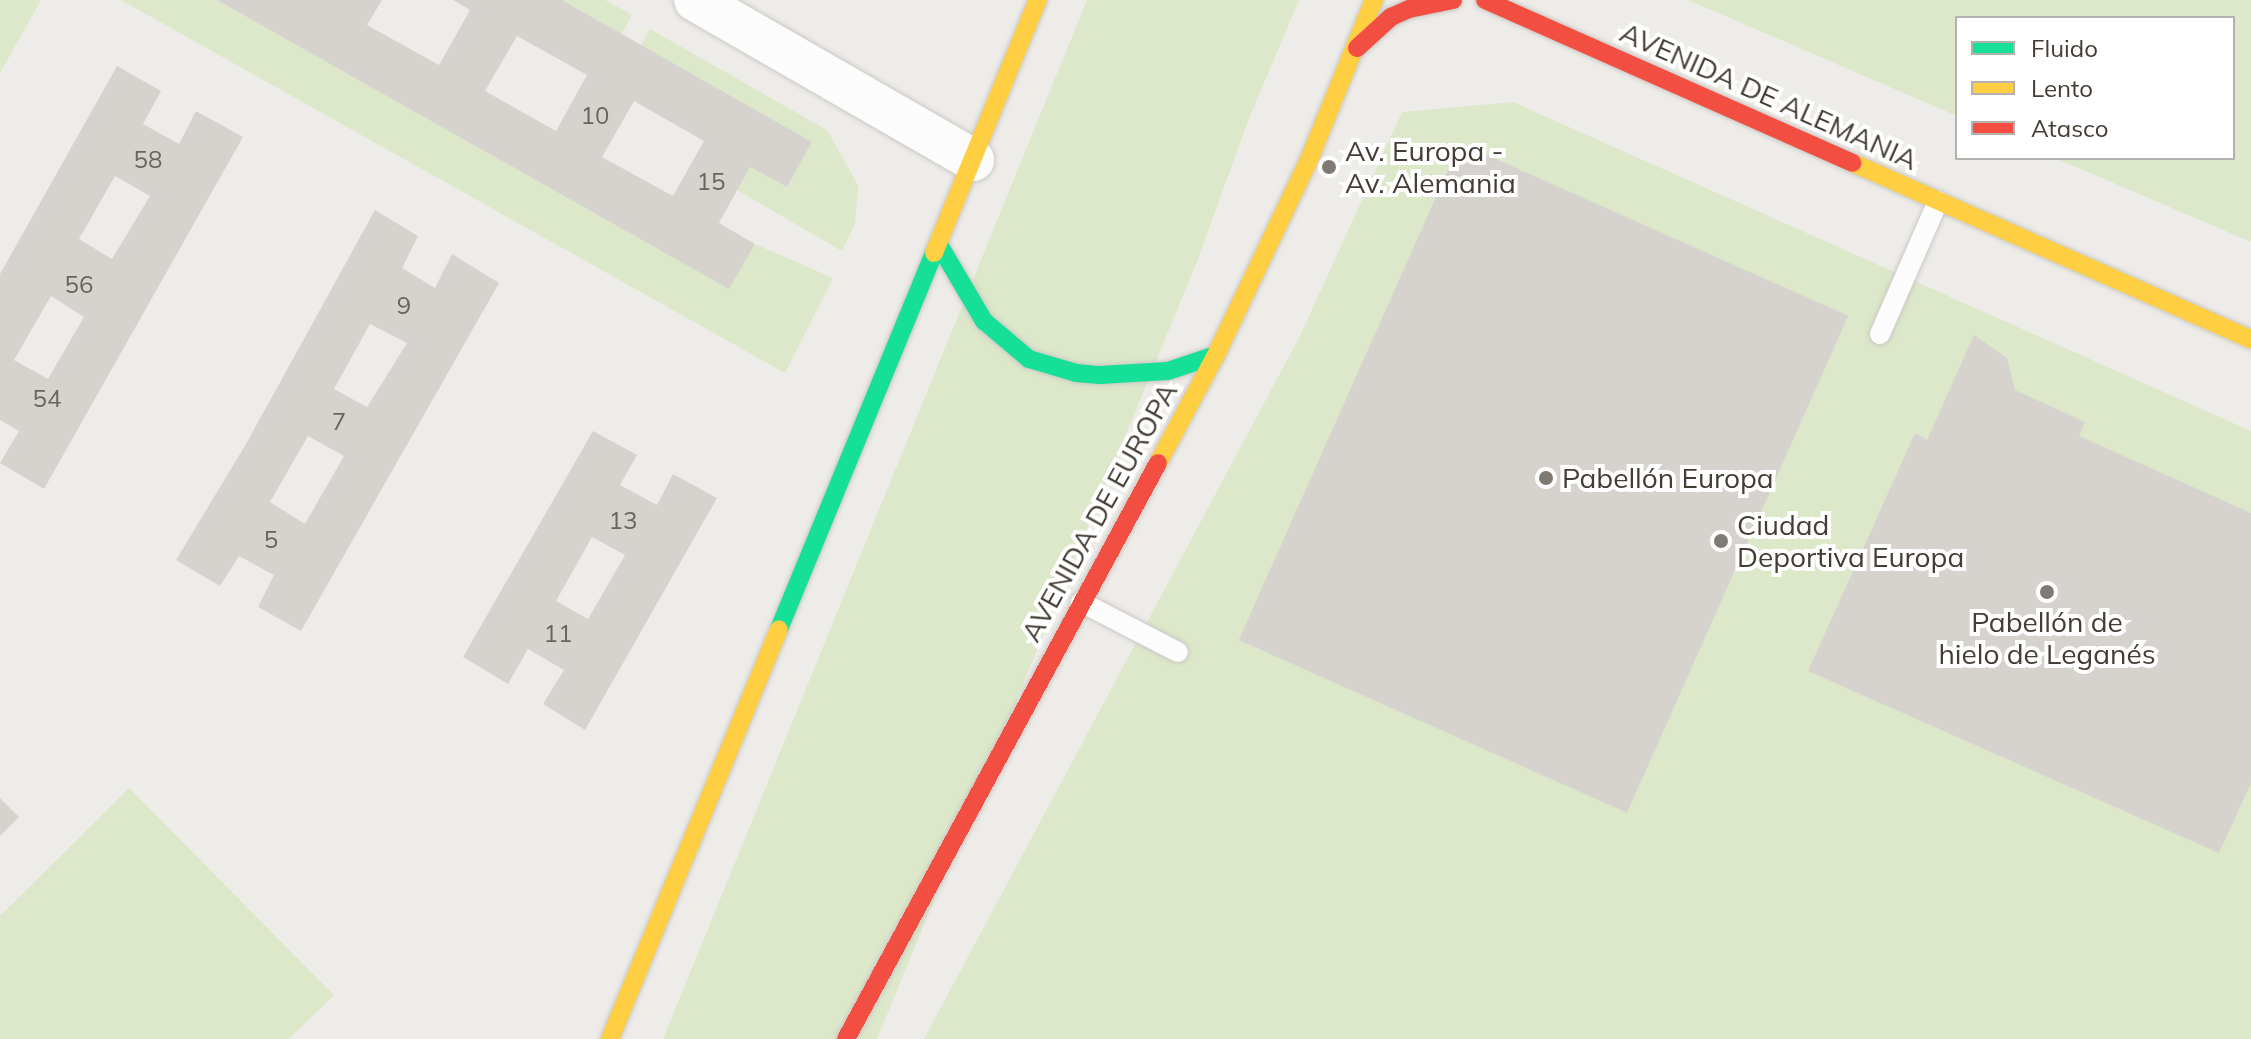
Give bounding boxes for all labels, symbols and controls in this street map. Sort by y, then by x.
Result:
street label: AVENIDA DE ALEMANIA [1615,15,1923,177]
legend [1955,16,2235,160]
text: Fluido [2031,33,2098,63]
text: Lento [2031,73,2093,103]
house number: 10 [581,102,609,130]
text: Atasco [2031,113,2108,143]
place label: Av. Europa - Av. Alemania [1345,134,1516,200]
house number: 58 [134,146,162,174]
marker: Av. Europa - Av. Alemania [1320,158,1338,176]
house number: 15 [697,168,725,196]
house number: 56 [65,271,93,299]
house number: 9 [397,292,411,320]
street label: AVENIDA DE EUROPA [1014,377,1184,647]
house number: 54 [33,385,61,413]
house number: 7 [332,408,346,436]
place label: Pabellón Europa [1562,461,1774,495]
marker: Pabellón Europa [1537,469,1555,487]
house number: 13 [609,507,637,535]
place label: Ciudad Deportiva Europa [1737,508,1964,574]
house number: 5 [264,526,278,554]
marker: Ciudad Deportiva Europa [1712,532,1730,550]
marker: Pabellón de hielo de Leganés [2038,583,2056,601]
place label: Pabellón de hielo de Leganés [1938,605,2156,671]
house number: 11 [544,620,572,648]

